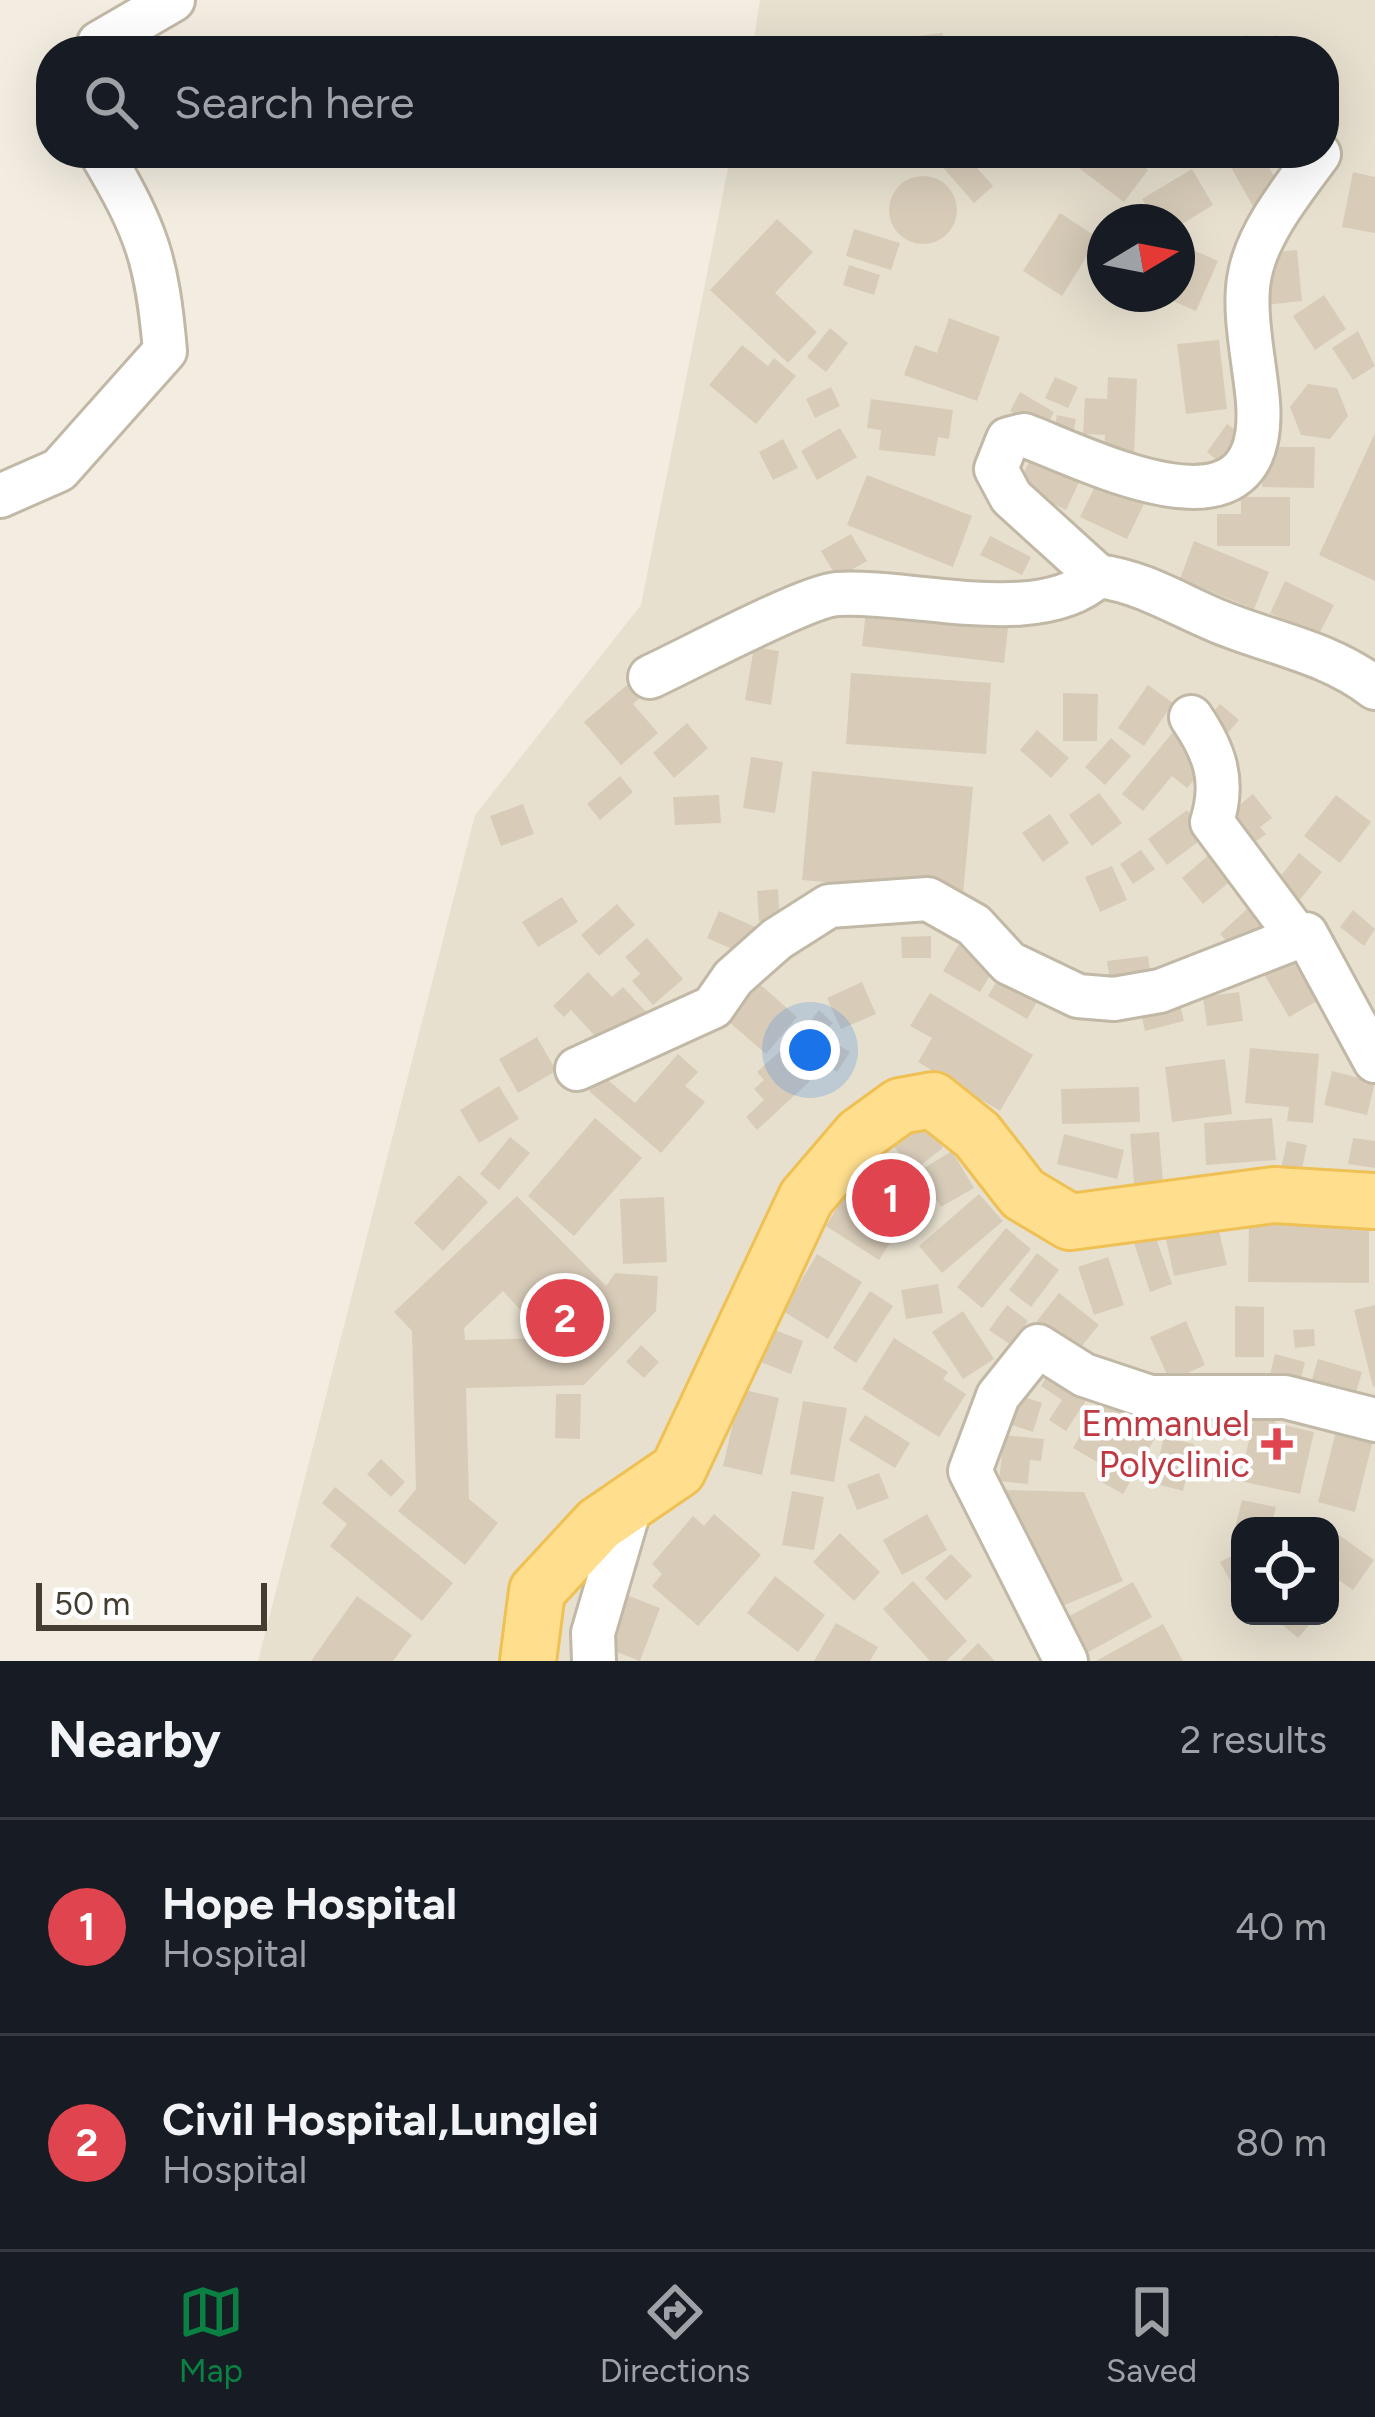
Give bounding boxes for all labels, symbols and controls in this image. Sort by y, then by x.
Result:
search box [36,36,1339,168]
icon: search [78,69,144,135]
text: Search here [174,75,414,129]
north arrow [1087,204,1195,312]
your location [780,1020,840,1080]
pin: 1 [852,1153,930,1243]
pin: 2 [526,1273,604,1363]
place label: Emmanuel Polyclinic [1081,1402,1250,1486]
marker: Emmanuel Polyclinic [1261,1428,1293,1460]
map controls [1231,1517,1339,1625]
button: locate [1231,1517,1339,1625]
scale bar [36,1577,267,1630]
text: 50 m [54,1584,130,1623]
text: Nearby [48,1709,221,1770]
text: 2 results [1180,1716,1327,1763]
text: Hope Hospital [162,1876,457,1930]
text: 1 [79,1903,95,1950]
text: 40 m [1235,1903,1327,1950]
text: Hospital [162,1930,307,1977]
text: Civil Hospital,Lunglei [162,2092,599,2146]
text: 2 [76,2119,98,2166]
text: 80 m [1235,2119,1327,2166]
text: Hospital [162,2146,307,2193]
tab: Map [178,2279,244,2390]
tab: Directions [600,2279,750,2390]
tab: Saved [1106,2279,1197,2390]

